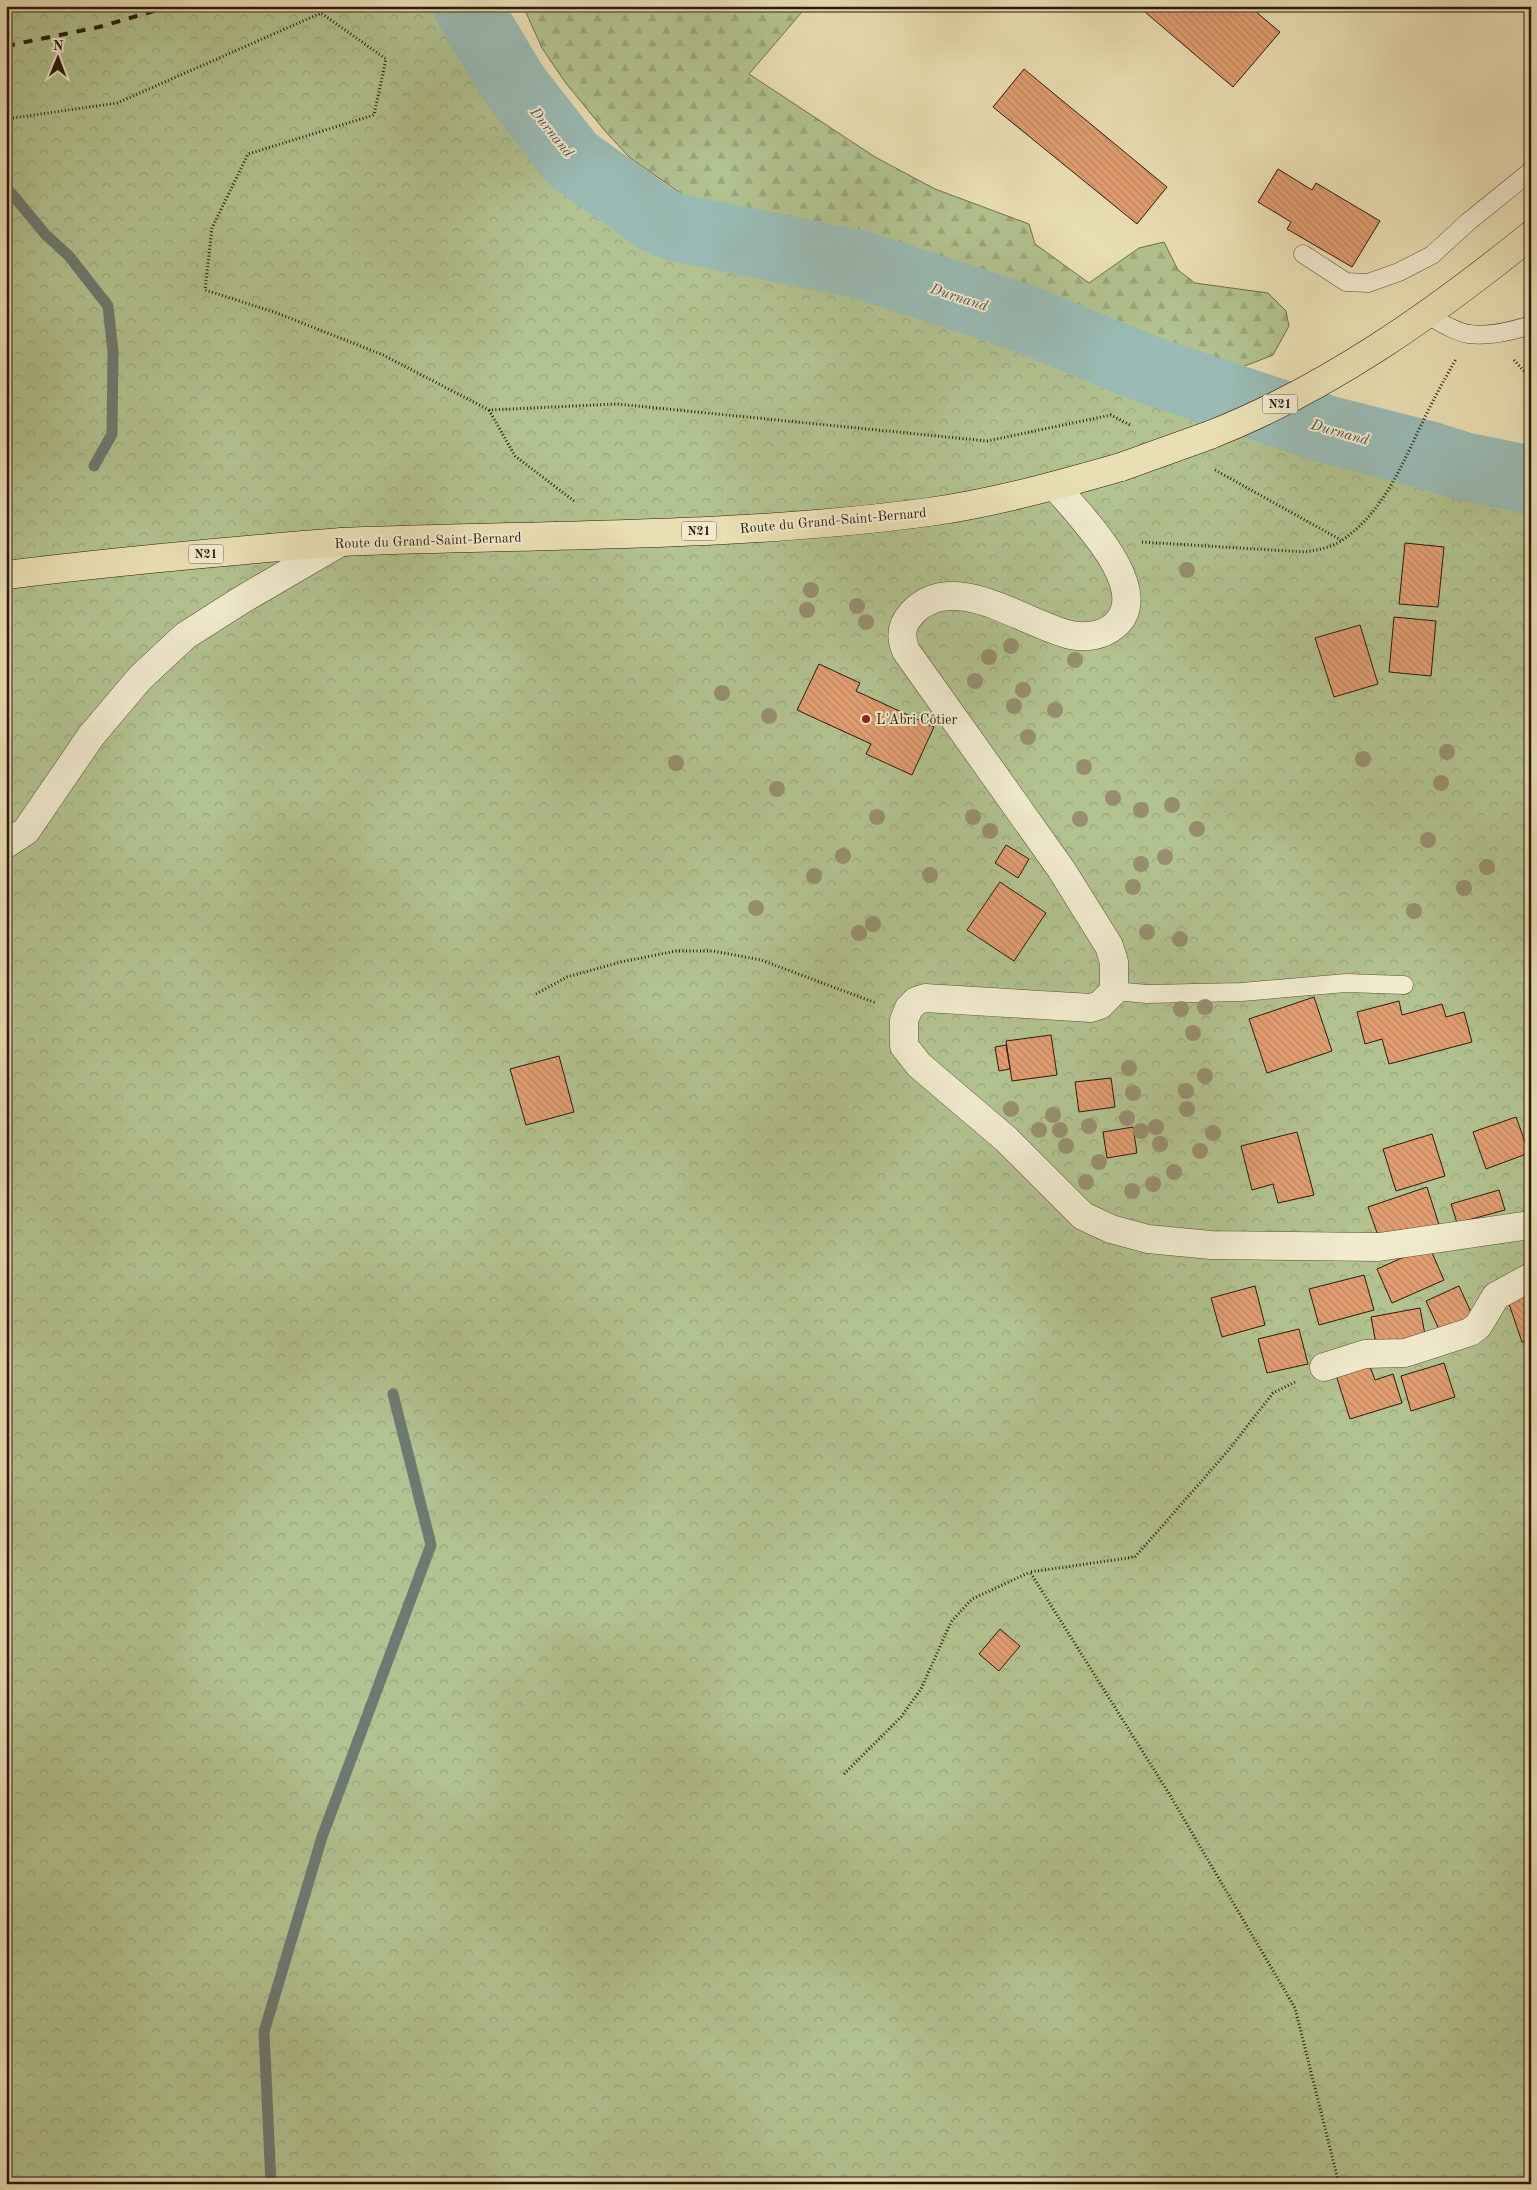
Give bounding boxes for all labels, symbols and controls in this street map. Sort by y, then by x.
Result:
north arrow [32,32,82,82]
text: N [53,39,64,53]
water label: Durnand [526,104,576,162]
water label: Durnand [927,282,990,315]
road number: N21 [1262,394,1298,414]
water label: Durnand [1308,418,1371,449]
street label: Route du Grand-Saint-Bernard [739,506,927,536]
road number: N21 [682,522,716,540]
street label: Route du Grand-Saint-Bernard [334,531,522,551]
road number: N21 [188,544,224,564]
marker: L'Abri Côtier [860,713,872,725]
place label: L'Abri Côtier [876,713,957,727]

